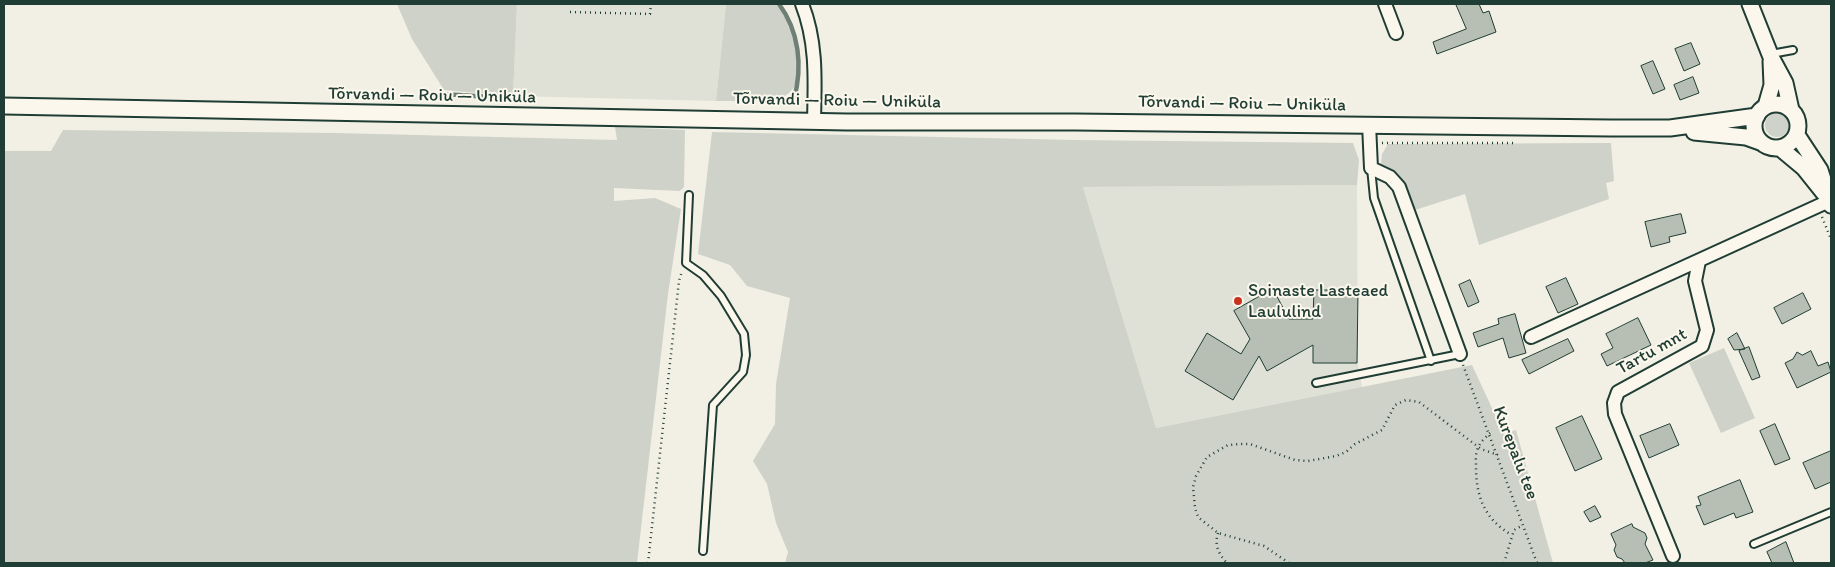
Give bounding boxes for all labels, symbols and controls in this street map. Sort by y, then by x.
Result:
street label: Tõrvandi — Roiu — Uniküla [328,83,536,109]
street label: Tõrvandi — Roiu — Uniküla [733,88,941,114]
street label: Tõrvandi — Roiu — Uniküla [1138,91,1346,117]
place label: Soinaste Lasteaed Laululind [1248,280,1388,322]
marker: Soinaste Lasteaed Laululind [1232,295,1244,307]
street label: Tartu mnt [1613,324,1691,380]
street label: Kurepalu tee [1487,403,1543,503]

